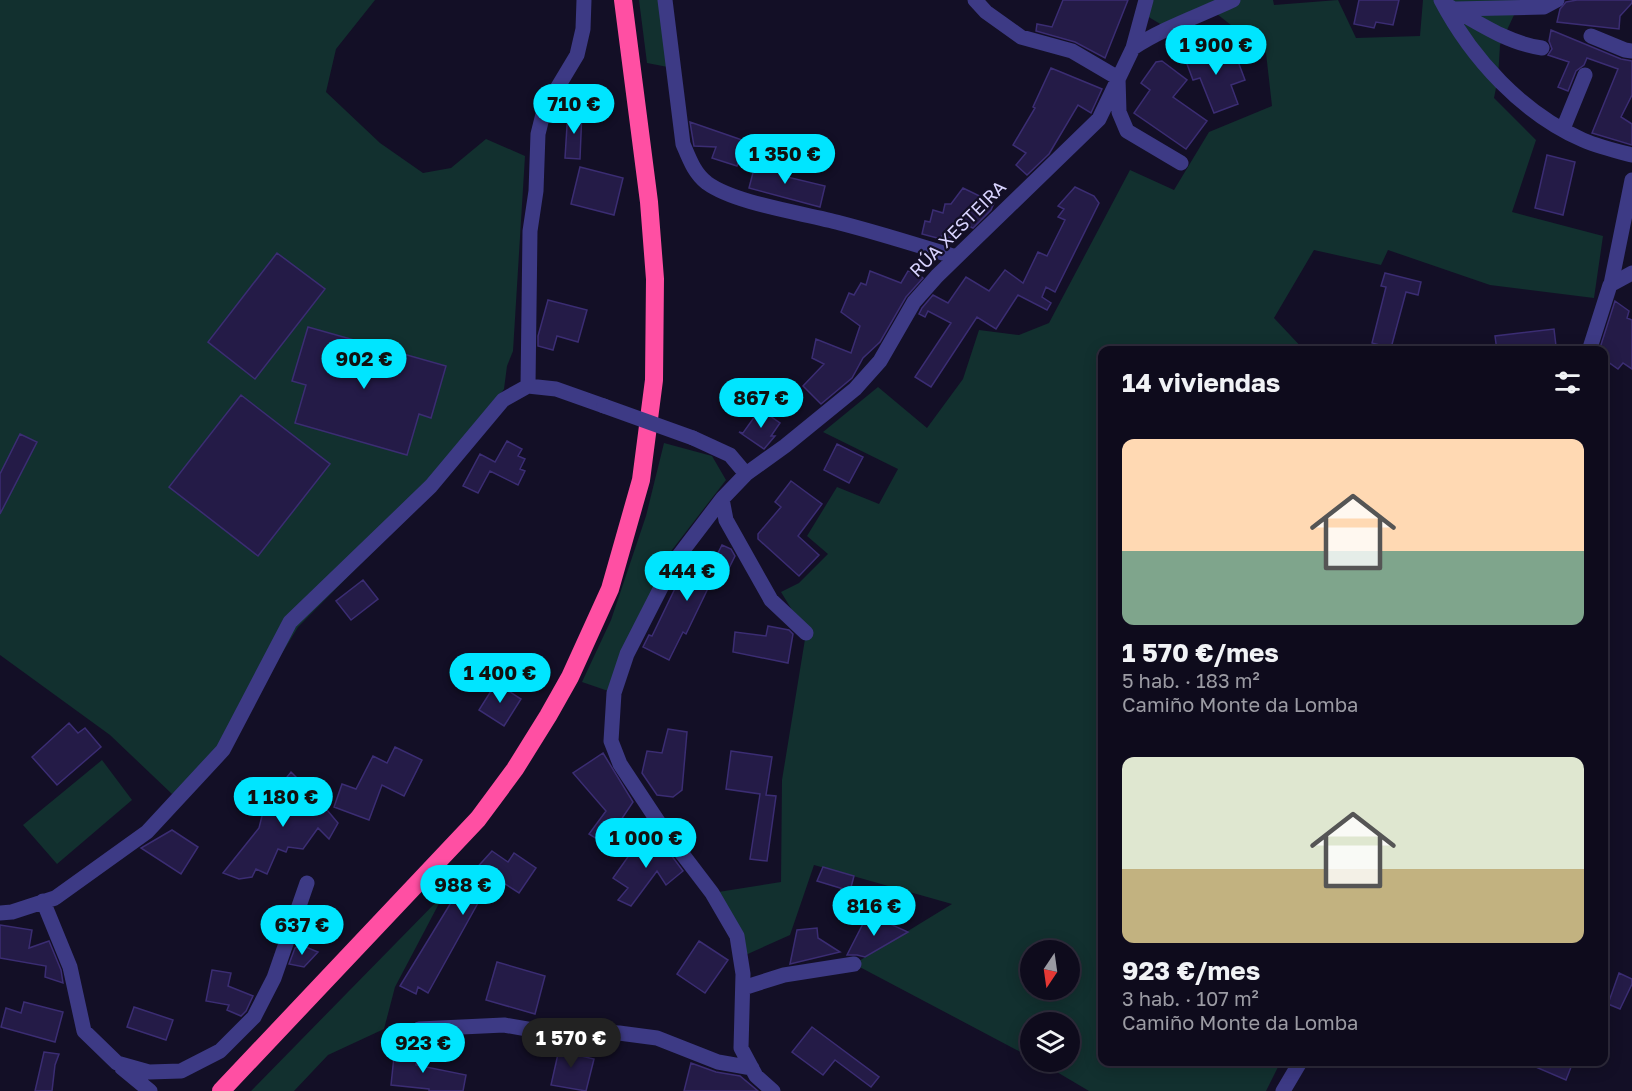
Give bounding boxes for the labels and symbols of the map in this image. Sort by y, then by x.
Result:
pin: 1 900 € [1161,25,1271,76]
pin: 710 € [532,84,616,135]
pin: 1 350 € [730,134,840,185]
street label: RÚA XESTEIRA [904,175,1010,281]
pin: 902 € [322,339,406,390]
pin: 867 € [719,378,803,429]
pin: 444 € [645,551,729,602]
pin: 1 400 € [445,653,555,704]
pin: 1 180 € [228,777,338,828]
pin: 1 000 € [591,818,701,869]
pin: 988 € [421,865,505,916]
pin: 816 € [832,886,916,937]
pin: 637 € [260,905,344,956]
north arrow [1020,940,1080,1000]
pin: 1 570 € [516,1018,626,1069]
pin: 923 € [381,1023,465,1074]

